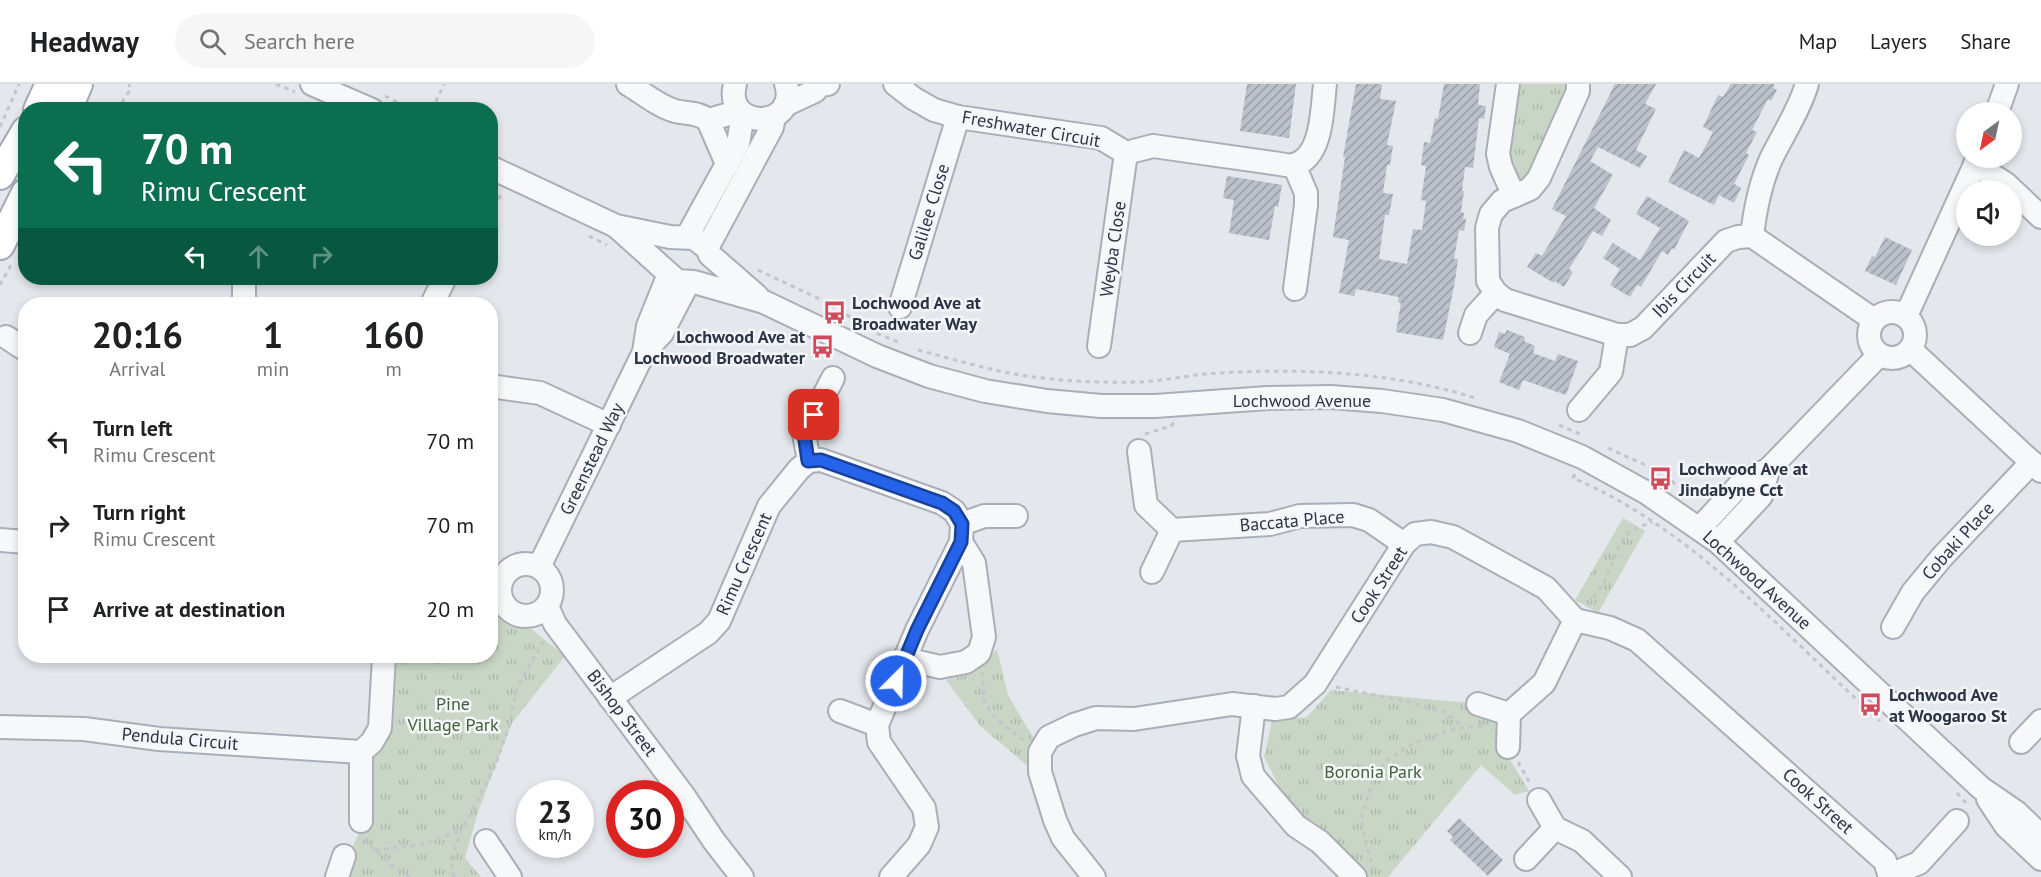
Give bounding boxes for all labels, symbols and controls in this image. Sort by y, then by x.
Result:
search box [175,14,595,68]
text: Headway [30,23,139,60]
icon: search [196,25,229,58]
text: Search here [244,27,355,55]
text: Map [1799,28,1837,55]
text: Layers [1870,28,1927,55]
text: Share [1960,28,2011,55]
north arrow [1956,102,2022,168]
map controls [1956,102,2022,246]
street label: Freshwater Circuit [960,105,1102,152]
text: 70 m [141,121,233,176]
icon: left [42,126,120,204]
street label: Galilee Close [903,161,954,263]
text: Rimu Crescent [141,174,306,208]
button: sound [1956,180,2022,246]
street label: Weyba Close [1094,199,1131,298]
icon: left [179,240,212,273]
icon: ahead [242,240,275,273]
icon: right [305,240,338,273]
street label: Ibis Circuit [1647,247,1720,322]
place label: Lochwood Ave at Broadwater Way [852,291,982,335]
bus stop icon: Lochwood Ave at Broadwater Way [821,300,847,326]
text: 20:16 [92,311,183,358]
text: 1 [263,311,283,358]
text: 160 [363,311,424,358]
place label: Lochwood Ave at Lochwood Broadwater [634,325,806,369]
bus stop icon: Lochwood Ave at Lochwood Broadwater [810,334,836,360]
text: Arrival [109,356,165,382]
text: min [257,356,289,382]
text: m [386,356,402,382]
pin [788,389,839,440]
street label: Lochwood Avenue [1233,389,1371,412]
street label: Greenstead Way [554,398,629,519]
icon: arrive [797,398,830,431]
text: Turn left [93,414,173,442]
icon: left [42,425,75,458]
text: 70 m [426,427,474,455]
text: Rimu Crescent [93,442,216,468]
place label: Lochwood Ave at Jindabyne Cct [1678,457,1809,501]
bus stop icon: Lochwood Ave at Jindabyne Cct [1648,466,1674,492]
street label: Cobaki Place [1917,497,1999,585]
text: Turn right [93,498,185,526]
street label: Baccata Place [1239,504,1345,537]
icon: right [42,509,75,542]
street label: Rimu Crescent [711,509,776,619]
text: 70 m [426,511,474,539]
street label: Lochwood Avenue [1698,525,1816,634]
text: Rimu Crescent [93,526,216,552]
street label: Cook Street [1345,542,1412,628]
icon: arrive [42,593,75,626]
text: Arrive at destination [93,595,285,623]
text: 20 m [426,595,474,623]
position arrow [864,649,928,713]
street label: Bishop Street [582,665,663,761]
place label: Lochwood Ave at Woogaroo St [1889,683,2008,727]
park label: Pine Village Park [406,692,499,736]
bus stop icon: Lochwood Ave at Woogaroo St [1858,692,1884,718]
street label: Pendula Circuit [121,722,239,755]
park label: Boronia Park [1324,760,1422,783]
street label: Cook Street [1778,763,1859,839]
speed limit sign: 30 [606,780,684,858]
text: 23 [538,792,572,831]
text: km/h [539,825,571,844]

